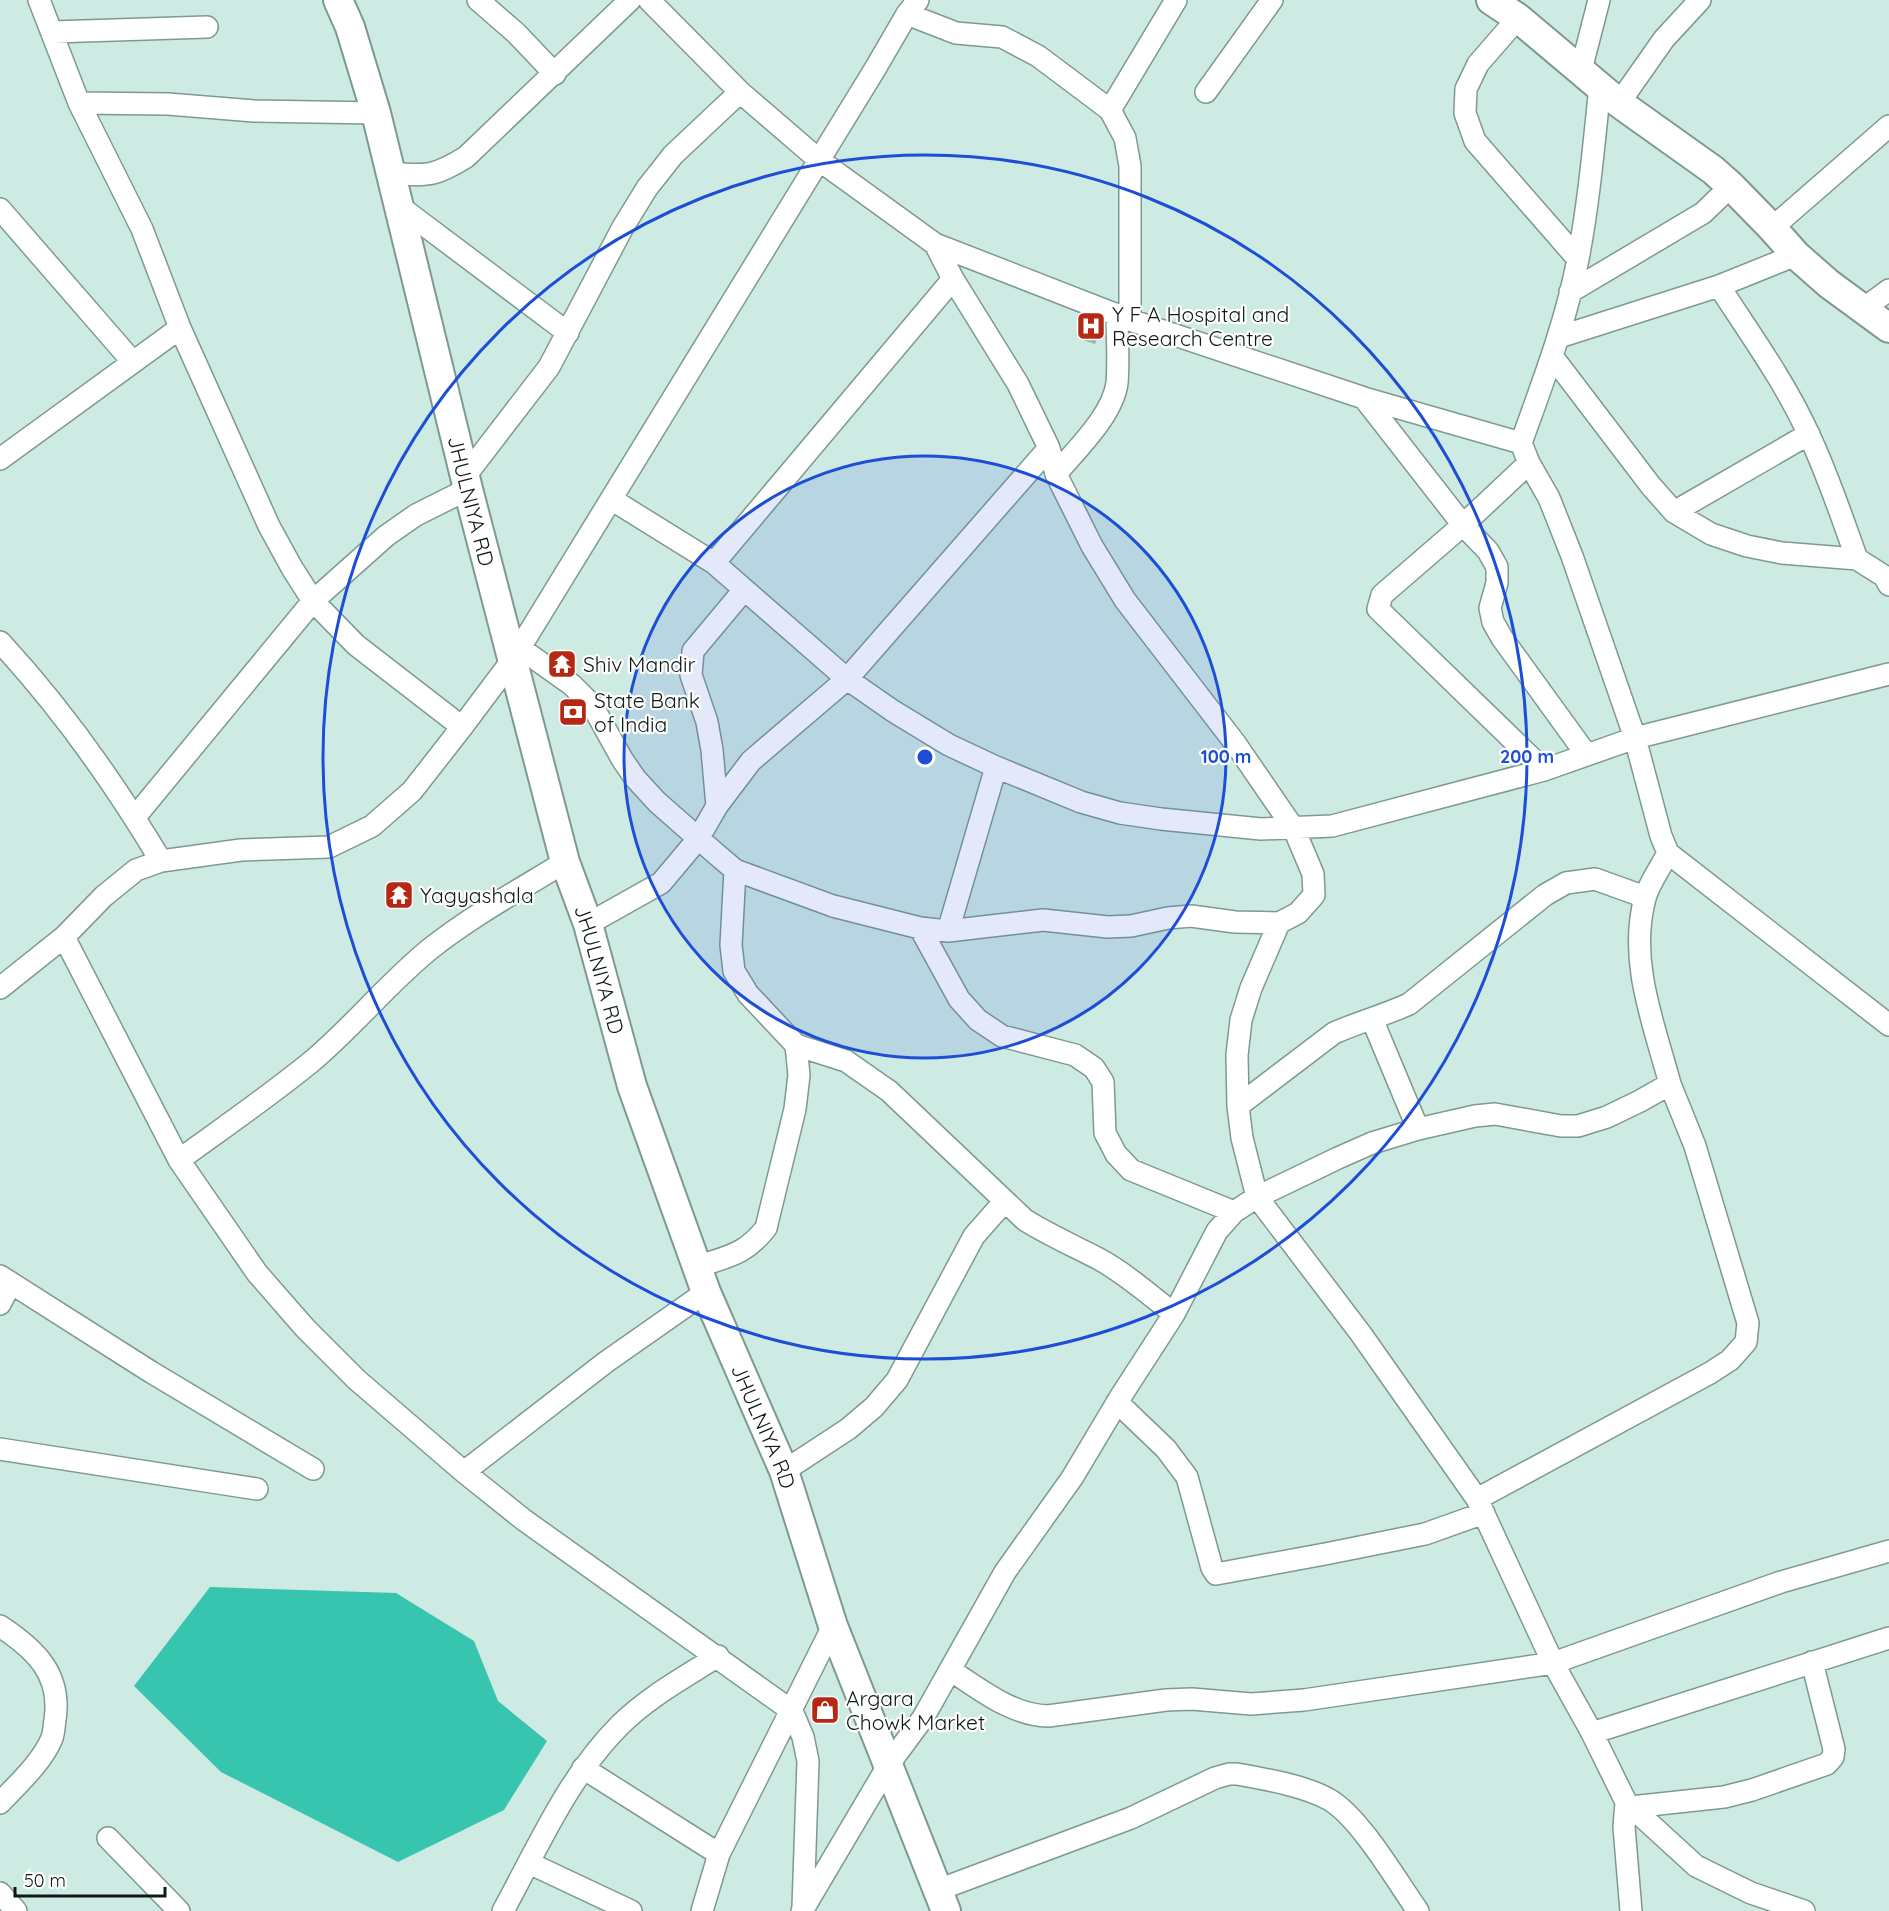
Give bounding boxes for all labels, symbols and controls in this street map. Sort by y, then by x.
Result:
place label: Y F A Hospital and Research Centre [1112,301,1289,351]
hospital icon: Y F A Hospital and Research Centre [1075,310,1107,342]
street label: JHULNIYA RD [443,433,500,569]
temple icon: Shiv Mandir [546,648,578,680]
place label: Shiv Mandir [583,651,696,677]
place label: State Bank of India [594,687,700,737]
bank icon: State Bank of India [557,696,589,728]
text: 100 m [1201,745,1251,768]
text: 200 m [1500,745,1554,768]
centre of rings [915,747,935,767]
temple icon: Yagyashala [383,879,415,911]
place label: Yagyashala [420,882,534,908]
street label: JHULNIYA RD [569,901,630,1037]
street label: JHULNIYA RD [726,1360,802,1492]
place label: Argara Chowk Market [846,1685,985,1735]
shop icon: Argara Chowk Market [809,1694,841,1726]
scale bar [15,1860,165,1898]
text: 50 m [24,1869,66,1892]

